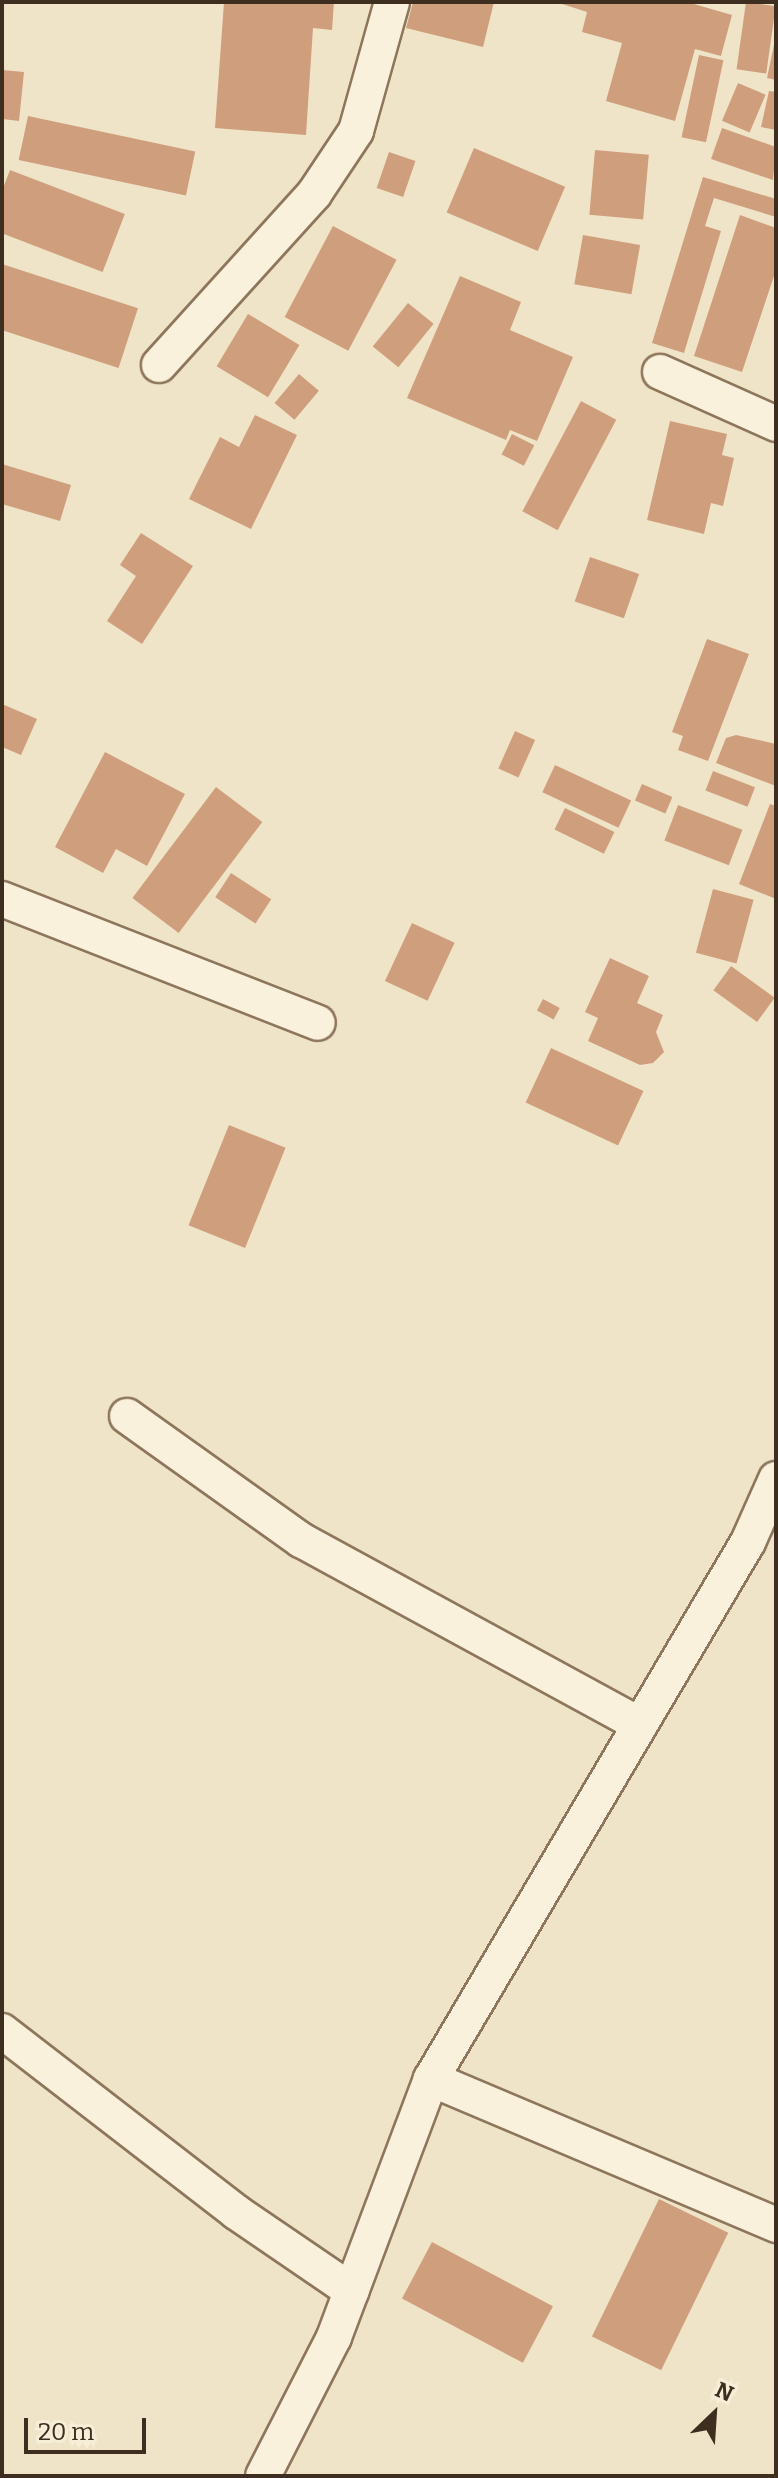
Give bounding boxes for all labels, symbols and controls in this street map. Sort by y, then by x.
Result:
north arrow [674,2374,754,2454]
text: N [711,2376,738,2408]
scale bar [28,2402,150,2452]
text: 20 m [38,2418,94,2446]

